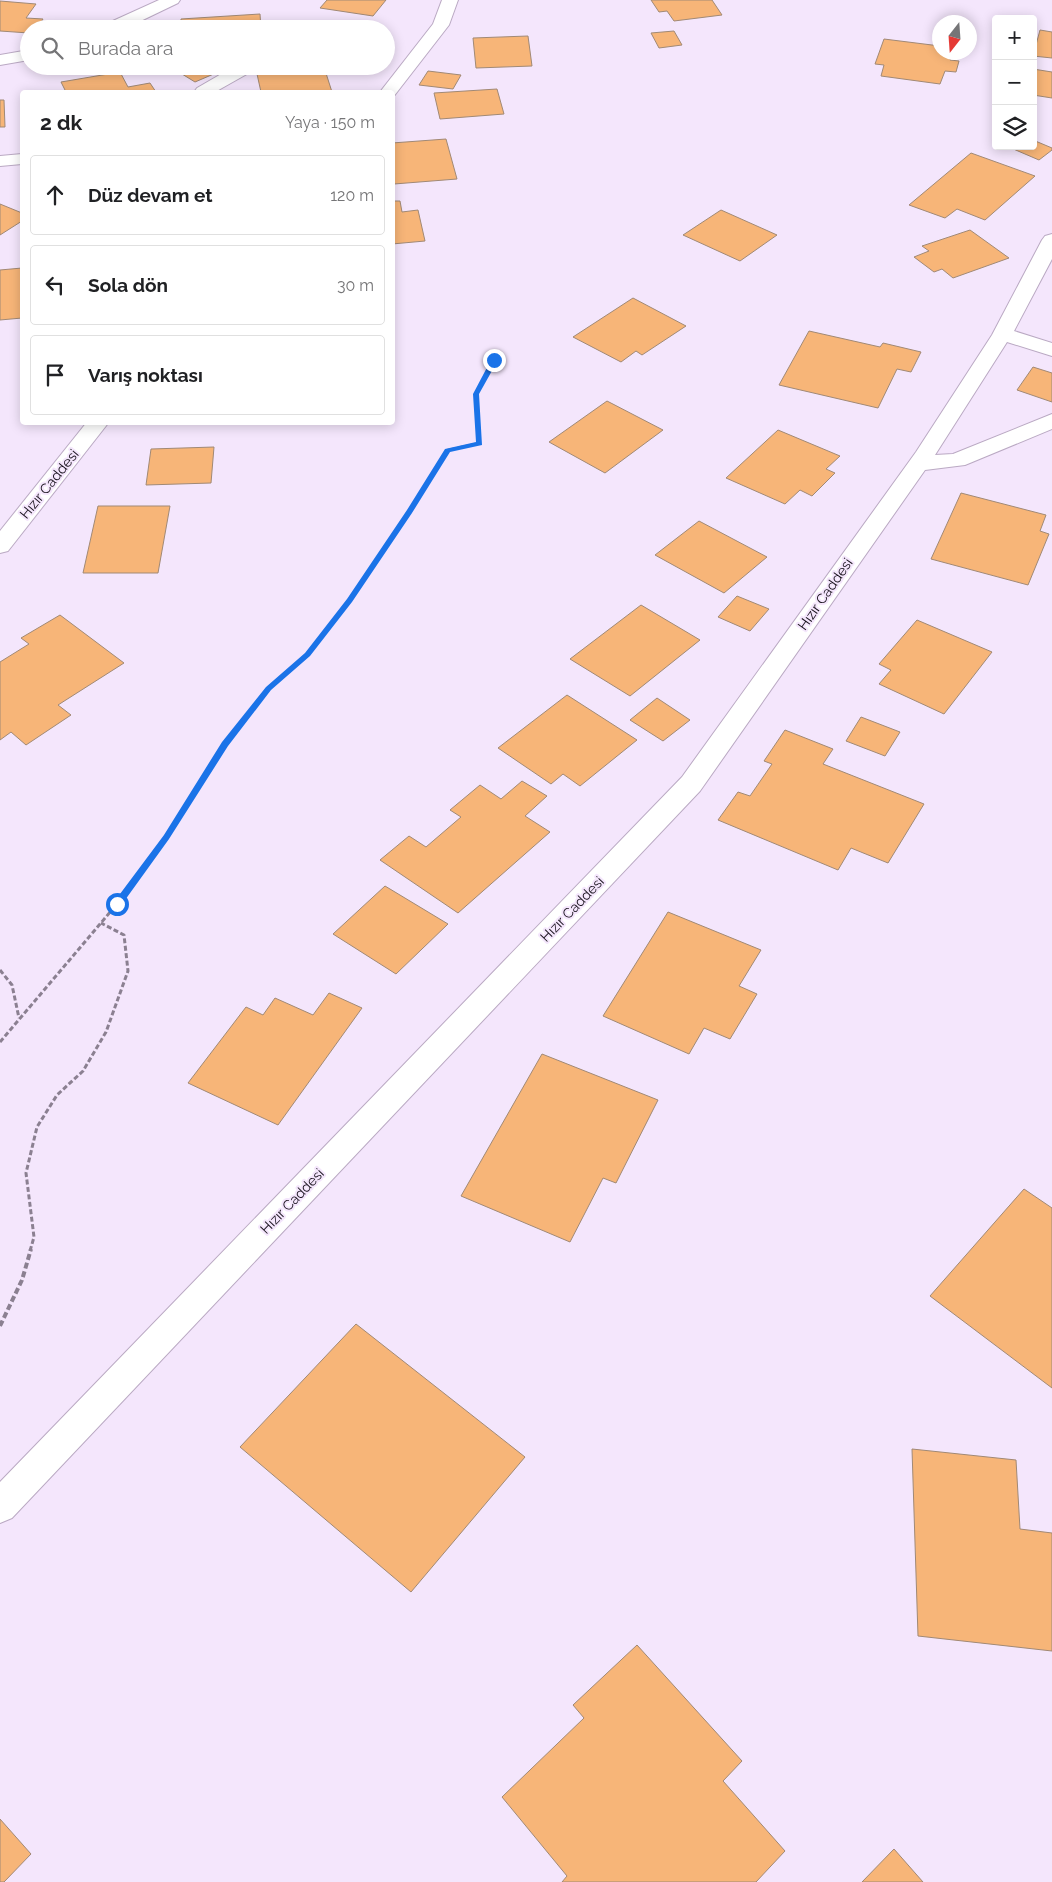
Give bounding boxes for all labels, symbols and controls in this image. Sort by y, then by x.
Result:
north arrow [932,15,977,60]
map controls [992,15,1037,150]
button: + [992,15,1037,60]
search box [20,20,395,75]
icon: search [38,34,66,62]
text: Burada ara [78,37,173,59]
button: − [992,60,1037,105]
button: layers [992,105,1037,150]
text: 2 dk [40,110,82,135]
text: Yaya · 150 m [285,113,375,132]
icon: ahead [41,181,69,209]
text: Düz devam et [88,184,213,206]
text: 120 m [330,186,374,205]
icon: left [41,271,69,299]
text: Sola dön [88,274,168,296]
text: 30 m [337,276,374,295]
route end [483,349,506,372]
icon: arrive [41,361,69,389]
text: Varış noktası [88,364,203,386]
street label: Hızır Caddesi [16,446,82,522]
street label: Hızır Caddesi [794,555,856,633]
street label: Hızır Caddesi [537,873,607,945]
route start [106,893,129,916]
street label: Hızır Caddesi [257,1165,327,1237]

